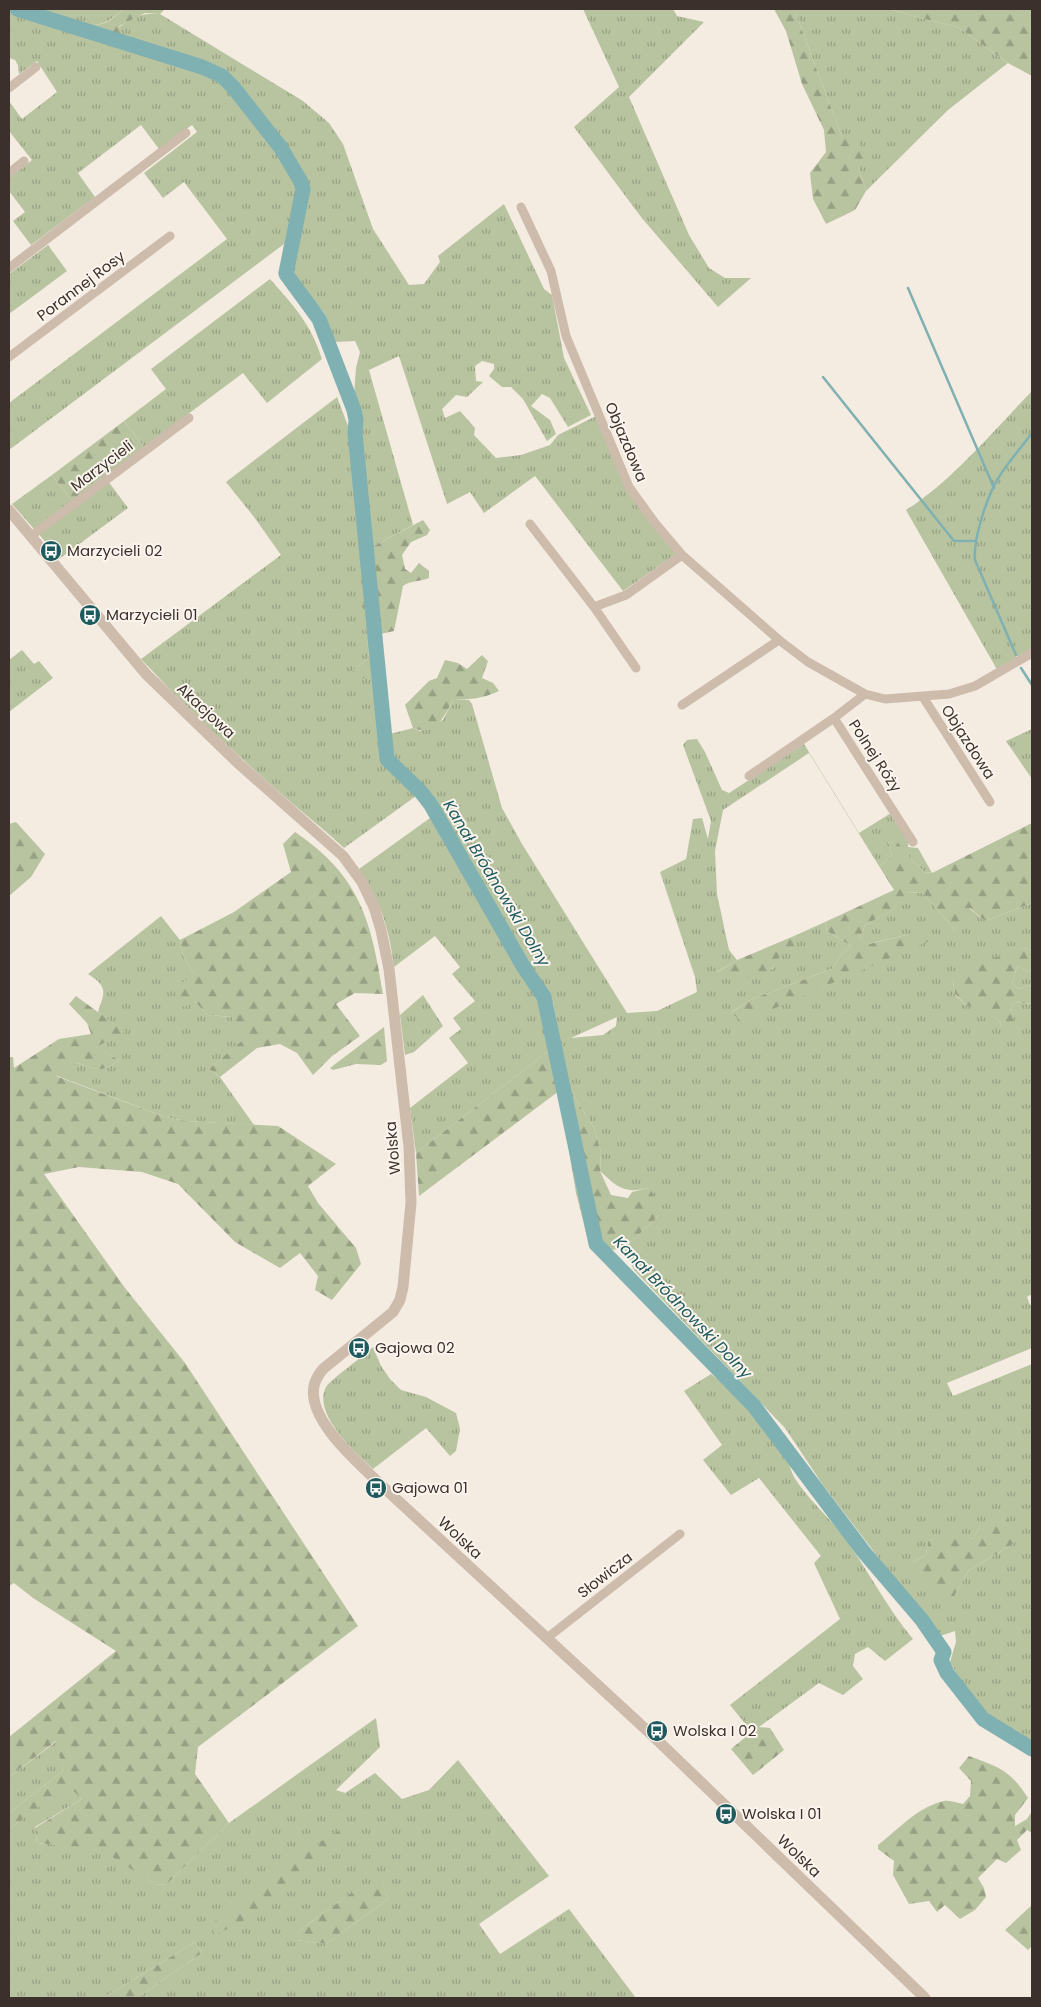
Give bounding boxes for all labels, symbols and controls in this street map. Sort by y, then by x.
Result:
street label: Porannej Rosy [32,245,129,326]
street label: Objazdowa [600,399,653,485]
street label: Marzycieli [66,435,137,496]
bus stop icon: Marzycieli 02 [39,539,63,563]
place label: Marzycieli 02 [67,540,162,561]
bus stop icon: Marzycieli 01 [78,603,102,627]
place label: Marzycieli 01 [106,604,198,625]
street label: Akacjowa [173,678,240,743]
street label: Objazdowa [937,700,1000,783]
street label: Polnej Róży [844,715,907,797]
water label: Kanał Bródnowski Dolny [438,796,556,972]
street label: Wolska [380,1120,405,1176]
water label: Kanał Bródnowski Dolny [608,1231,758,1385]
bus stop icon: Gajowa 02 [347,1336,371,1360]
place label: Gajowa 02 [375,1337,455,1358]
bus stop icon: Gajowa 01 [364,1476,388,1500]
place label: Gajowa 01 [392,1477,468,1498]
street label: Wolska [434,1512,487,1564]
street label: Słowicza [573,1547,636,1603]
bus stop icon: Wolska I 02 [645,1719,669,1743]
place label: Wolska I 02 [673,1720,756,1741]
bus stop icon: Wolska I 01 [714,1802,738,1826]
place label: Wolska I 01 [742,1803,822,1824]
street label: Wolska [773,1829,826,1882]

